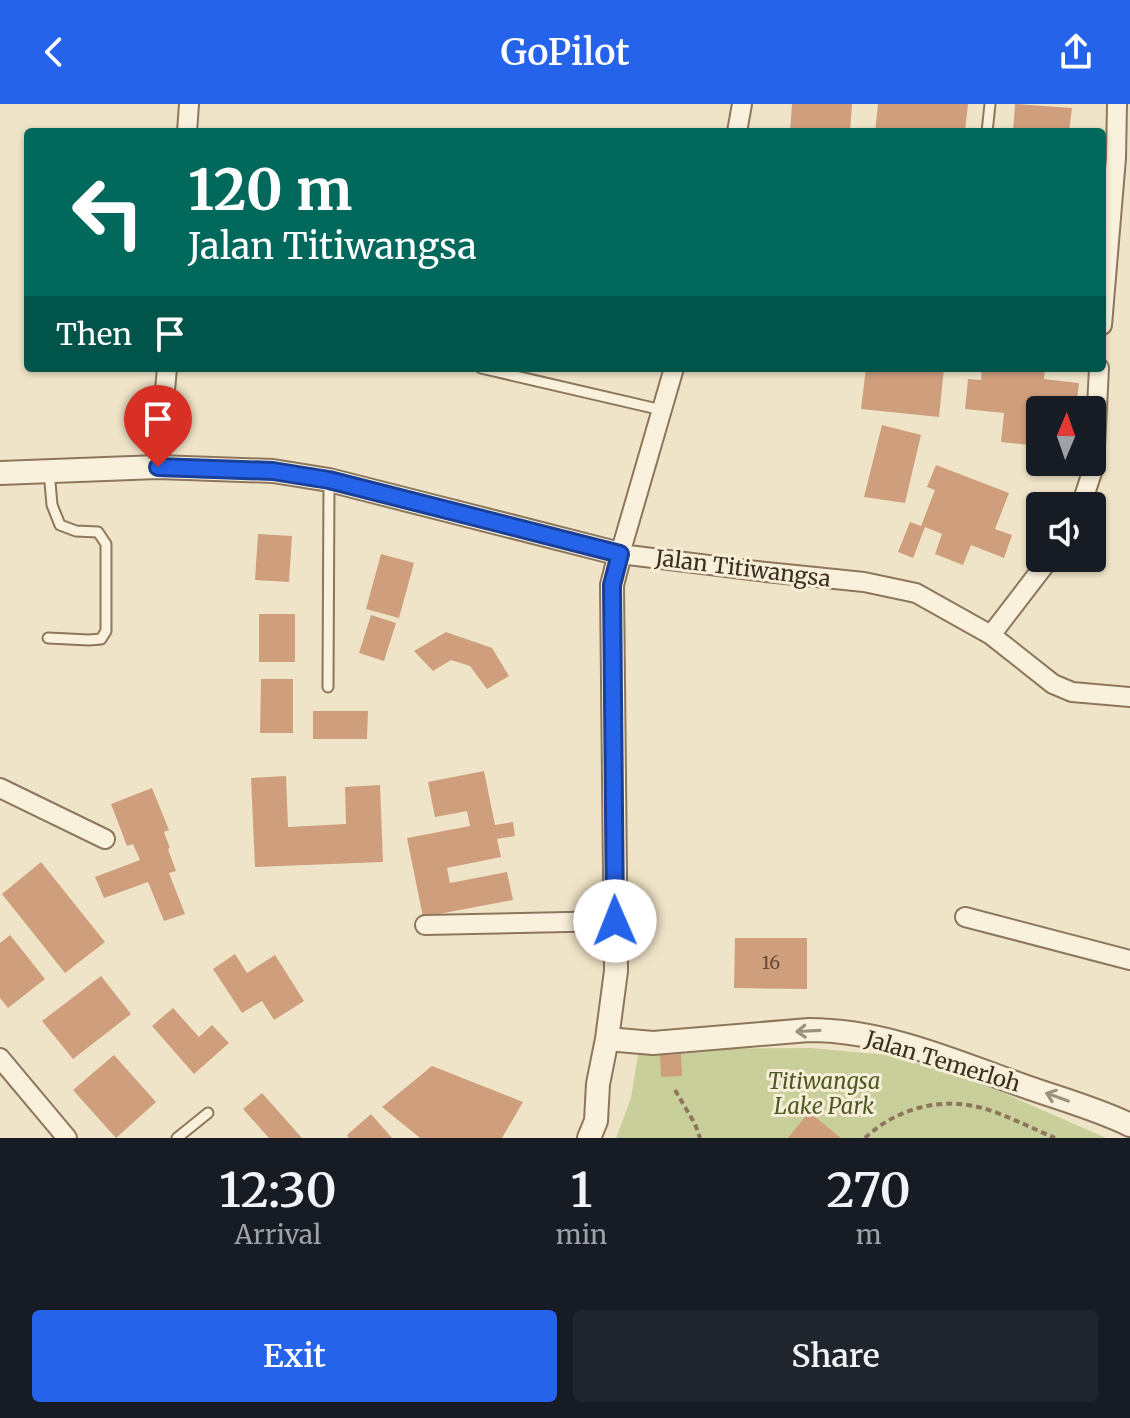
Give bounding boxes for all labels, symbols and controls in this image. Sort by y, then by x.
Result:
icon: back [32,30,76,74]
text: GoPilot [500,30,630,75]
icon: share [1054,30,1098,74]
text: 120 m [188,155,352,225]
icon: left [56,160,160,264]
text: Jalan Titiwangsa [188,224,477,269]
icon: arrive [148,312,192,356]
text: Then [56,315,132,353]
pin [124,385,192,467]
north arrow [1026,396,1106,476]
map controls [1026,396,1106,572]
icon: arrive [136,397,180,441]
button: sound [1026,492,1106,572]
street label: Jalan Titiwangsa [653,543,833,593]
position arrow [573,879,657,963]
house number: 16 [762,951,780,974]
one-way arrow [795,1024,822,1039]
street label: Jalan Temerloh [861,1024,1024,1098]
park label: Titiwangsa Lake Park [768,1067,880,1120]
one-way arrow [1045,1089,1070,1104]
text: 12:30 [219,1160,337,1220]
text: 1 [571,1160,593,1220]
text: 270 [826,1160,911,1220]
text: Arrival [235,1218,321,1251]
text: min [556,1218,607,1251]
text: m [856,1218,882,1251]
button: Exit [32,1310,557,1402]
button: Share [573,1310,1098,1402]

